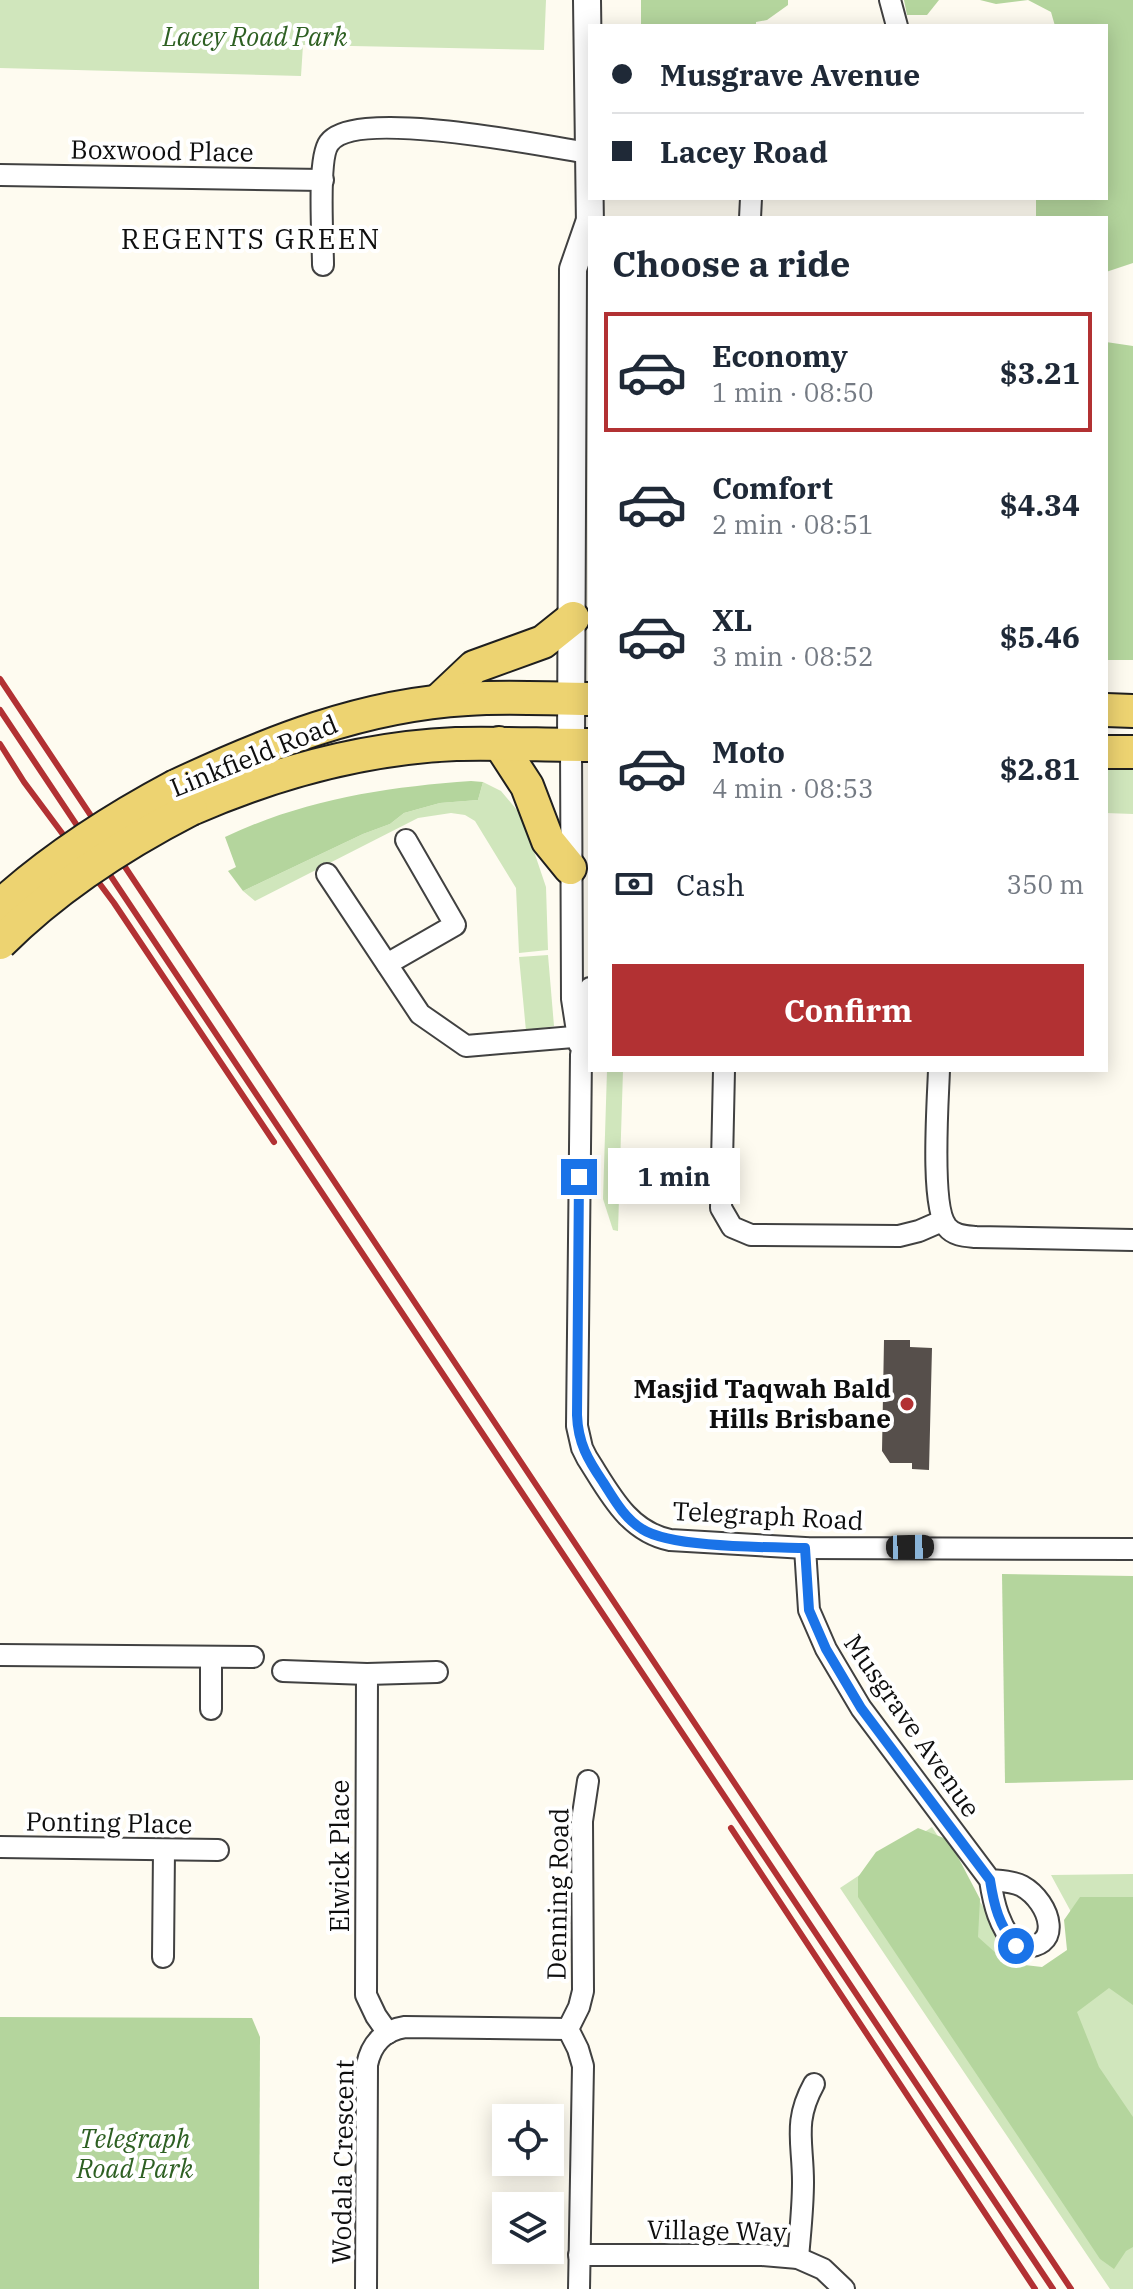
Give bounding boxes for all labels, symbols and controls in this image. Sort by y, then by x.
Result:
park label: Lacey Road Park [162,19,347,53]
text: Musgrave Avenue [660,55,920,94]
street label: Boxwood Place [70,131,254,169]
text: Lacey Road [660,132,828,171]
district label: REGENTS GREEN [121,220,381,257]
text: Choose a ride [612,240,851,287]
icon: car [616,336,688,408]
text: Economy [712,336,848,375]
text: $3.21 [1000,353,1080,392]
text: 1 min · 08:50 [712,375,874,409]
icon: car [616,468,688,540]
text: Comfort [712,468,833,507]
text: $4.34 [1000,485,1080,524]
text: 2 min · 08:51 [712,507,874,541]
icon: car [616,600,688,672]
text: XL [712,600,752,639]
text: $5.46 [1000,617,1080,656]
text: 3 min · 08:52 [712,639,874,673]
street label: Linkfield Road [165,706,342,804]
icon: car [616,732,688,804]
text: Moto [712,732,785,771]
text: $2.81 [1000,749,1080,788]
text: 4 min · 08:53 [712,771,874,805]
icon: cash [612,862,656,906]
text: Cash [676,865,745,904]
text: 350 m [1006,867,1084,901]
button: Confirm [612,964,1084,1056]
callout: 1 min [607,1149,739,1205]
route end [561,1159,597,1195]
text: 1 min [638,1159,710,1193]
place label: Masjid Taqwah Bald Hills Brisbane [633,1371,891,1435]
marker: Masjid Taqwah Bald Hills Brisbane [898,1395,916,1413]
street label: Telegraph Road [672,1493,865,1537]
car [886,1535,934,1559]
street label: Musgrave Avenue [837,1627,989,1824]
street label: Elwick Place [322,1780,356,1932]
street label: Ponting Place [25,1804,193,1840]
street label: Denning Road [538,1807,576,1981]
route start [998,1928,1034,1964]
street label: Wodala Crescent [323,2059,361,2264]
map controls [492,2104,564,2264]
button: locate [492,2104,564,2176]
park label: Telegraph Road Park [76,2121,194,2185]
button: layers [492,2192,564,2264]
street label: Village Way [647,2212,787,2248]

